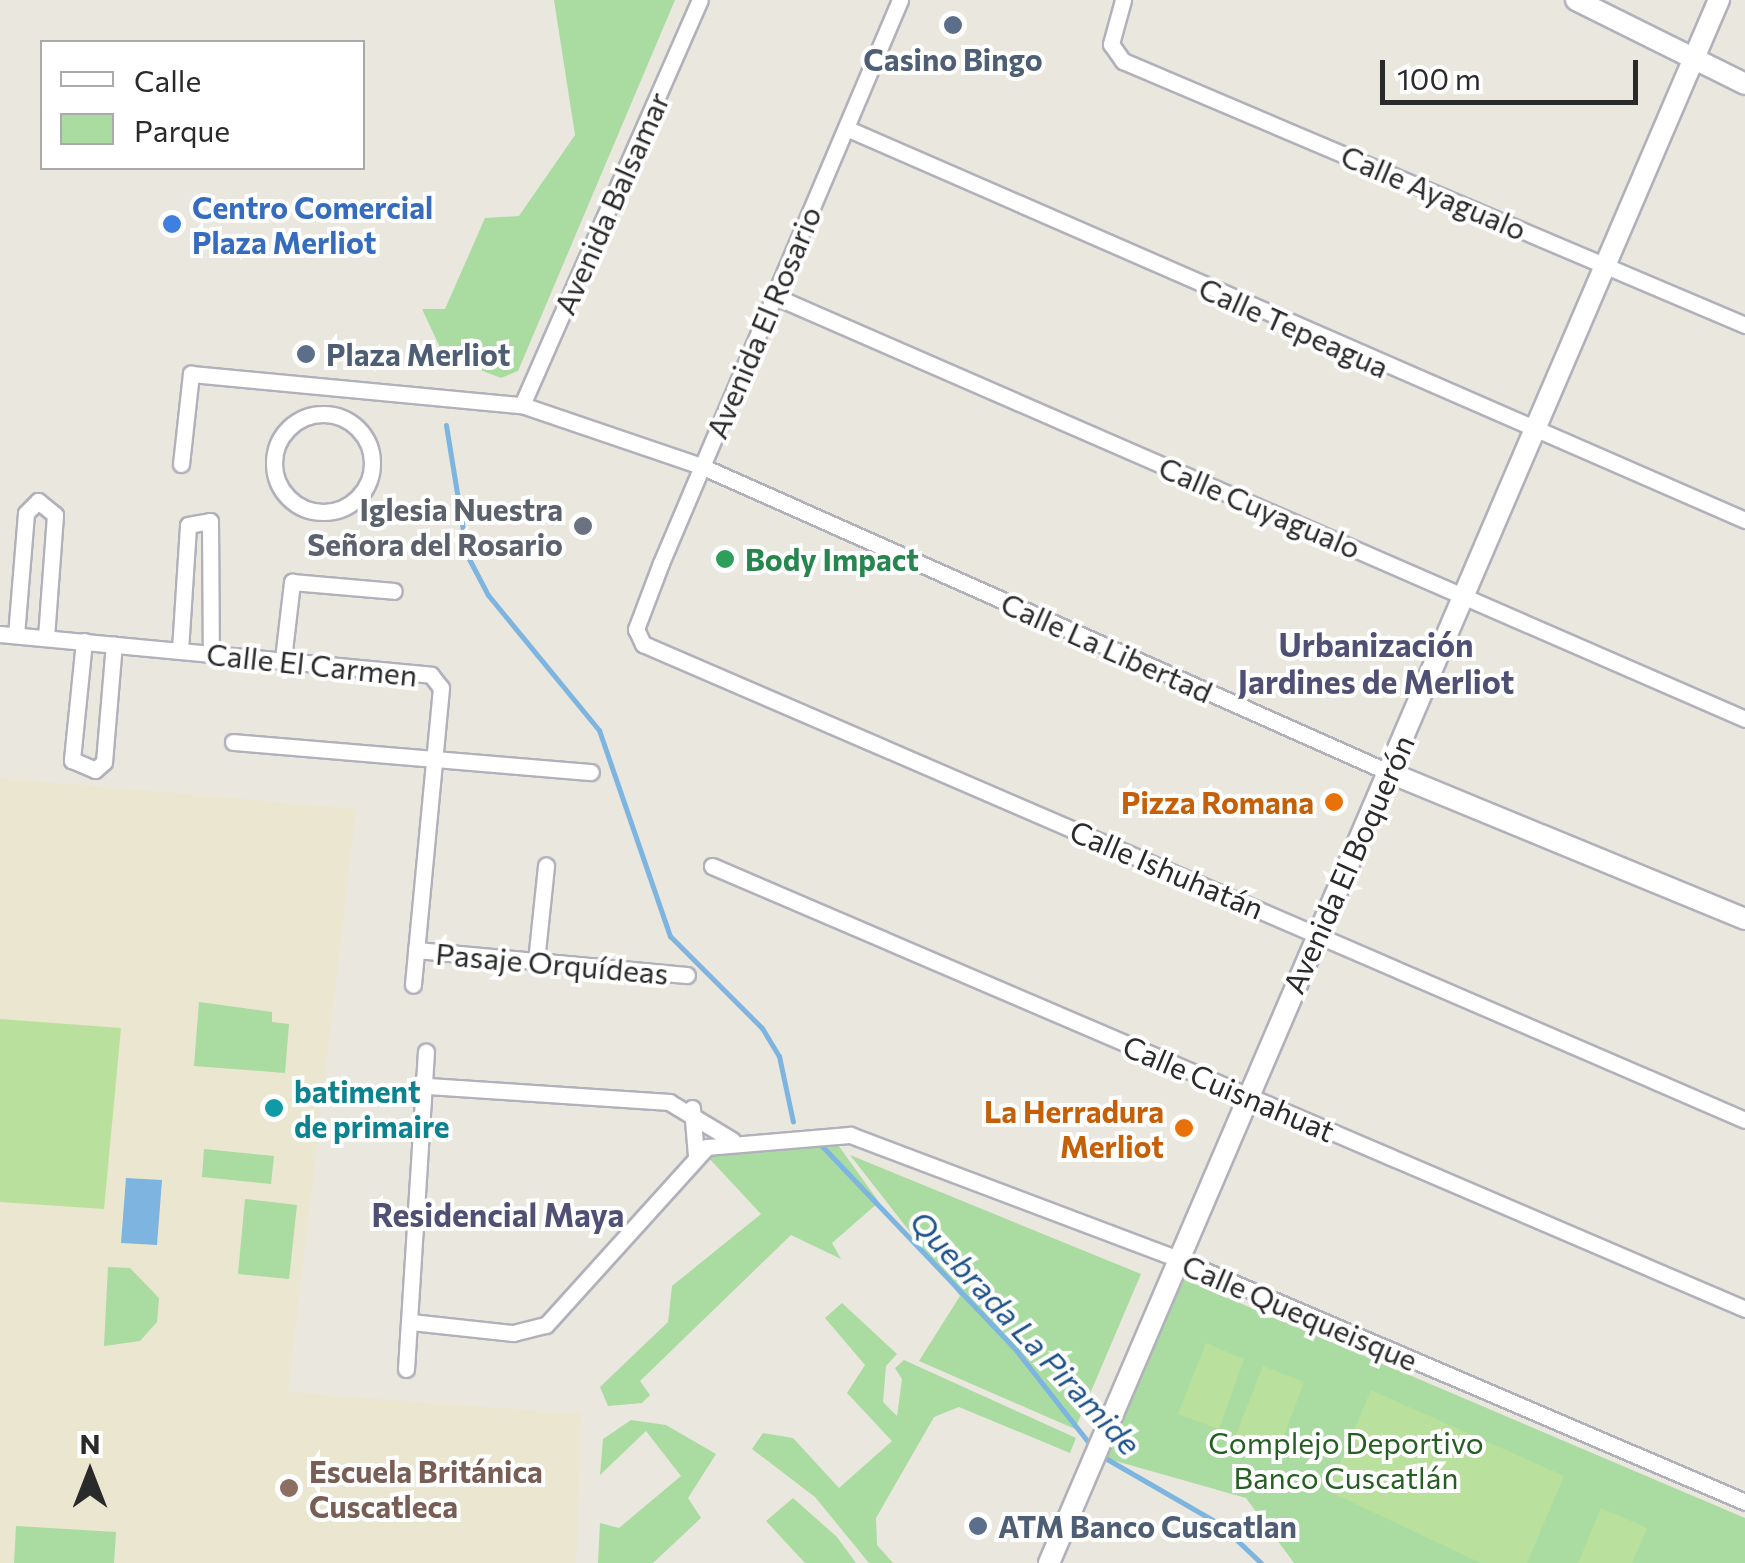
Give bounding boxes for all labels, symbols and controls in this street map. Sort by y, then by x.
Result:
marker: Casino Bingo [942,14,964,36]
legend [40,40,365,170]
scale bar [1385,40,1642,102]
place label: Casino Bingo [863,41,1043,77]
text: 100 m [1397,59,1481,96]
text: Calle [134,61,201,98]
street label: Avenida Balsamar [546,86,676,320]
text: Parque [134,111,230,148]
street label: Calle Ayagualo [1336,137,1532,247]
place label: Centro Comercial Plaza Merliot [192,189,433,260]
street label: Avenida El Rosario [698,200,828,444]
marker: Centro Comercial Plaza Merliot [161,213,183,235]
street label: Calle Tepeagua [1194,269,1394,385]
place label: Plaza Merliot [326,336,510,372]
marker: Plaza Merliot [295,343,317,365]
street label: Calle Cuyagualo [1154,448,1366,566]
place label: Iglesia Nuestra Señora del Rosario [307,491,563,562]
marker: Iglesia Nuestra Señora del Rosario [572,515,594,537]
place label: Body Impact [745,541,919,577]
marker: Body Impact [714,548,736,570]
street label: Calle La Libertad [996,584,1218,710]
district label: Urbanización Jardines de Merliot [1238,626,1514,701]
street label: Calle El Carmen [205,635,419,693]
street label: Avenida El Boquerón [1275,729,1421,999]
place label: Pizza Romana [1121,784,1314,820]
marker: Pizza Romana [1323,791,1345,813]
street label: Calle Ishuhatán [1065,812,1269,926]
street label: Pasaje Orquídeas [434,935,670,991]
street label: Calle Cuisnahuat [1118,1027,1340,1149]
place label: batiment de primaire [294,1073,450,1144]
place label: La Herradura Merliot [984,1093,1164,1164]
marker: batiment de primaire [263,1097,285,1119]
marker: La Herradura Merliot [1173,1117,1195,1139]
district label: Residencial Maya [372,1195,624,1233]
water label: Quebrada La Piramide [903,1202,1149,1462]
street label: Calle Quequeisque [1177,1246,1423,1378]
north arrow [40,1423,140,1523]
park label: Complejo Deportivo Banco Cuscatlán [1208,1424,1484,1494]
text: N [80,1426,101,1460]
place label: Escuela Británica Cuscatleca [309,1453,543,1524]
marker: Escuela Británica Cuscatleca [278,1477,300,1499]
place label: ATM Banco Cuscatlan [998,1508,1297,1544]
marker: ATM Banco Cuscatlan [967,1515,989,1537]

